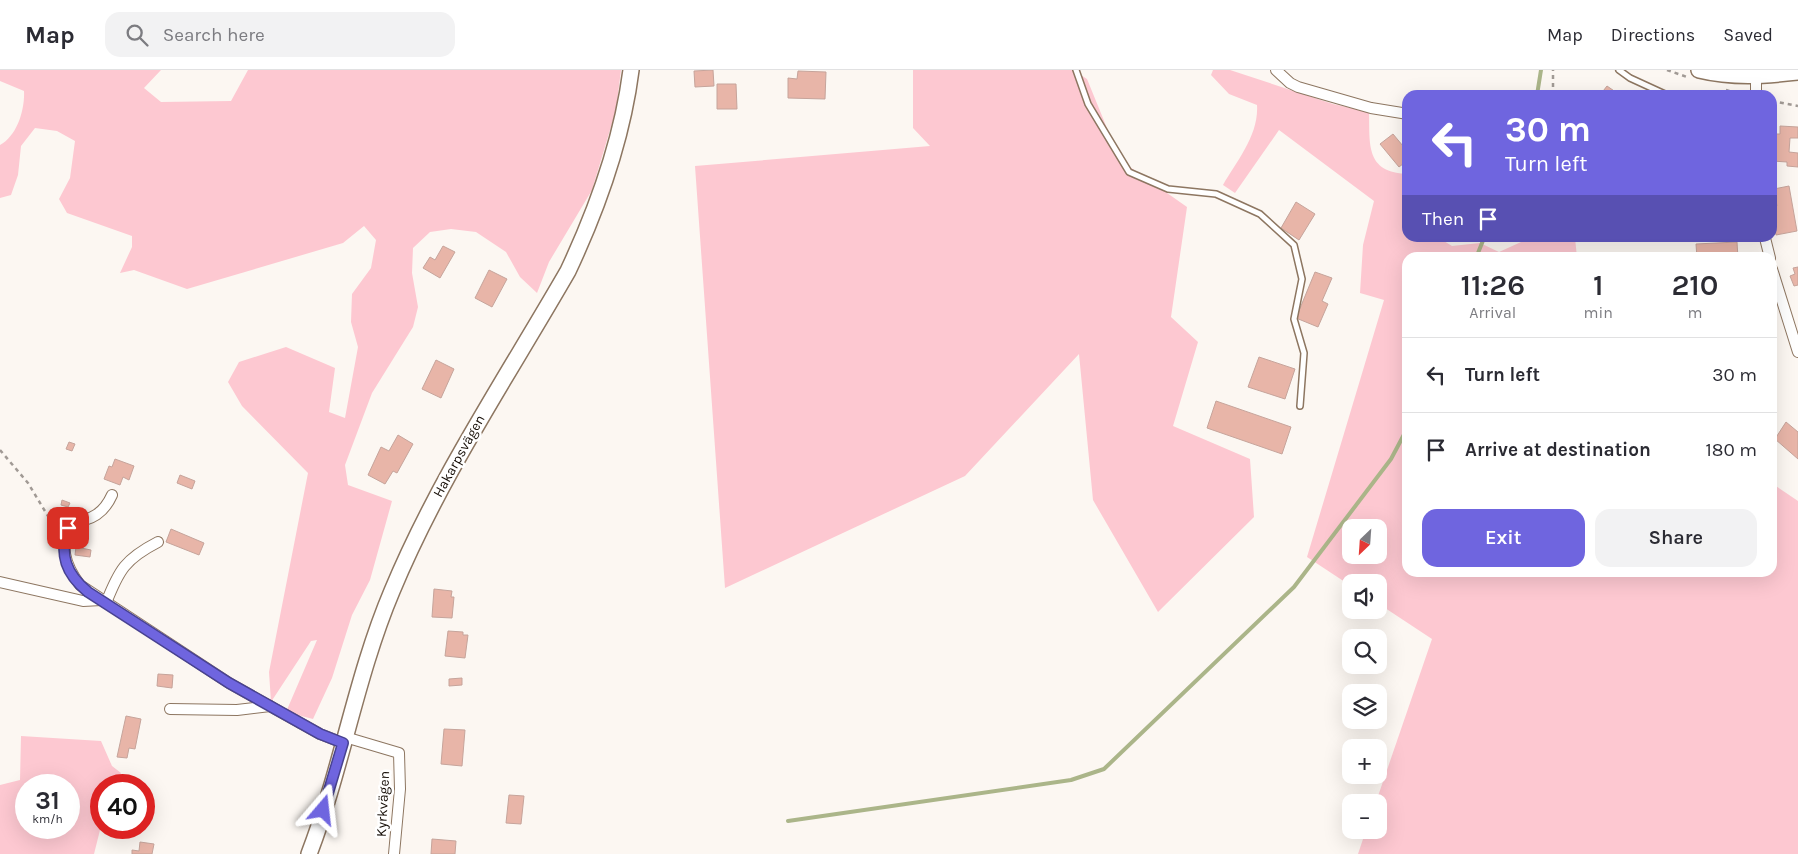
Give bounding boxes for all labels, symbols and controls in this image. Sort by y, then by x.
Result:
search box [105,12,455,57]
text: Map [25,21,75,49]
icon: search [123,21,151,49]
text: Search here [163,24,265,46]
text: Map [1547,24,1583,46]
text: Directions [1611,24,1695,46]
text: Saved [1723,24,1773,46]
text: 30 m [1505,109,1591,150]
icon: left [1422,110,1487,175]
text: Turn left [1505,151,1588,177]
icon: arrive [1474,205,1502,233]
text: Then [1422,208,1464,230]
text: 11:26 [1460,267,1525,303]
text: 1 [1593,267,1604,303]
text: 210 [1671,267,1719,303]
text: Arrival [1469,303,1516,322]
text: min [1584,303,1613,322]
text: m [1687,303,1702,322]
icon: left [1422,361,1450,389]
text: Turn left [1465,364,1540,386]
text: 30 m [1712,364,1757,386]
street label: Hakarpsvägen [429,412,489,500]
icon: arrive [1422,436,1450,464]
text: Arrive at destination [1465,439,1651,461]
text: 180 m [1705,439,1757,461]
pin [47,507,89,549]
button: Exit [1422,509,1585,567]
button: Share [1595,509,1757,567]
icon: arrive [54,514,82,542]
north arrow [1342,519,1388,564]
map controls [1342,519,1387,839]
button: sound [1342,574,1387,619]
button: search [1342,629,1387,674]
button: layers [1342,684,1387,729]
button: + [1342,739,1387,784]
street label: Kyrkvägen [373,770,393,838]
speed limit sign: 40 [90,774,155,839]
position arrow [296,783,348,835]
text: 31 [35,786,60,815]
button: − [1342,794,1387,839]
text: km/h [32,812,63,826]

